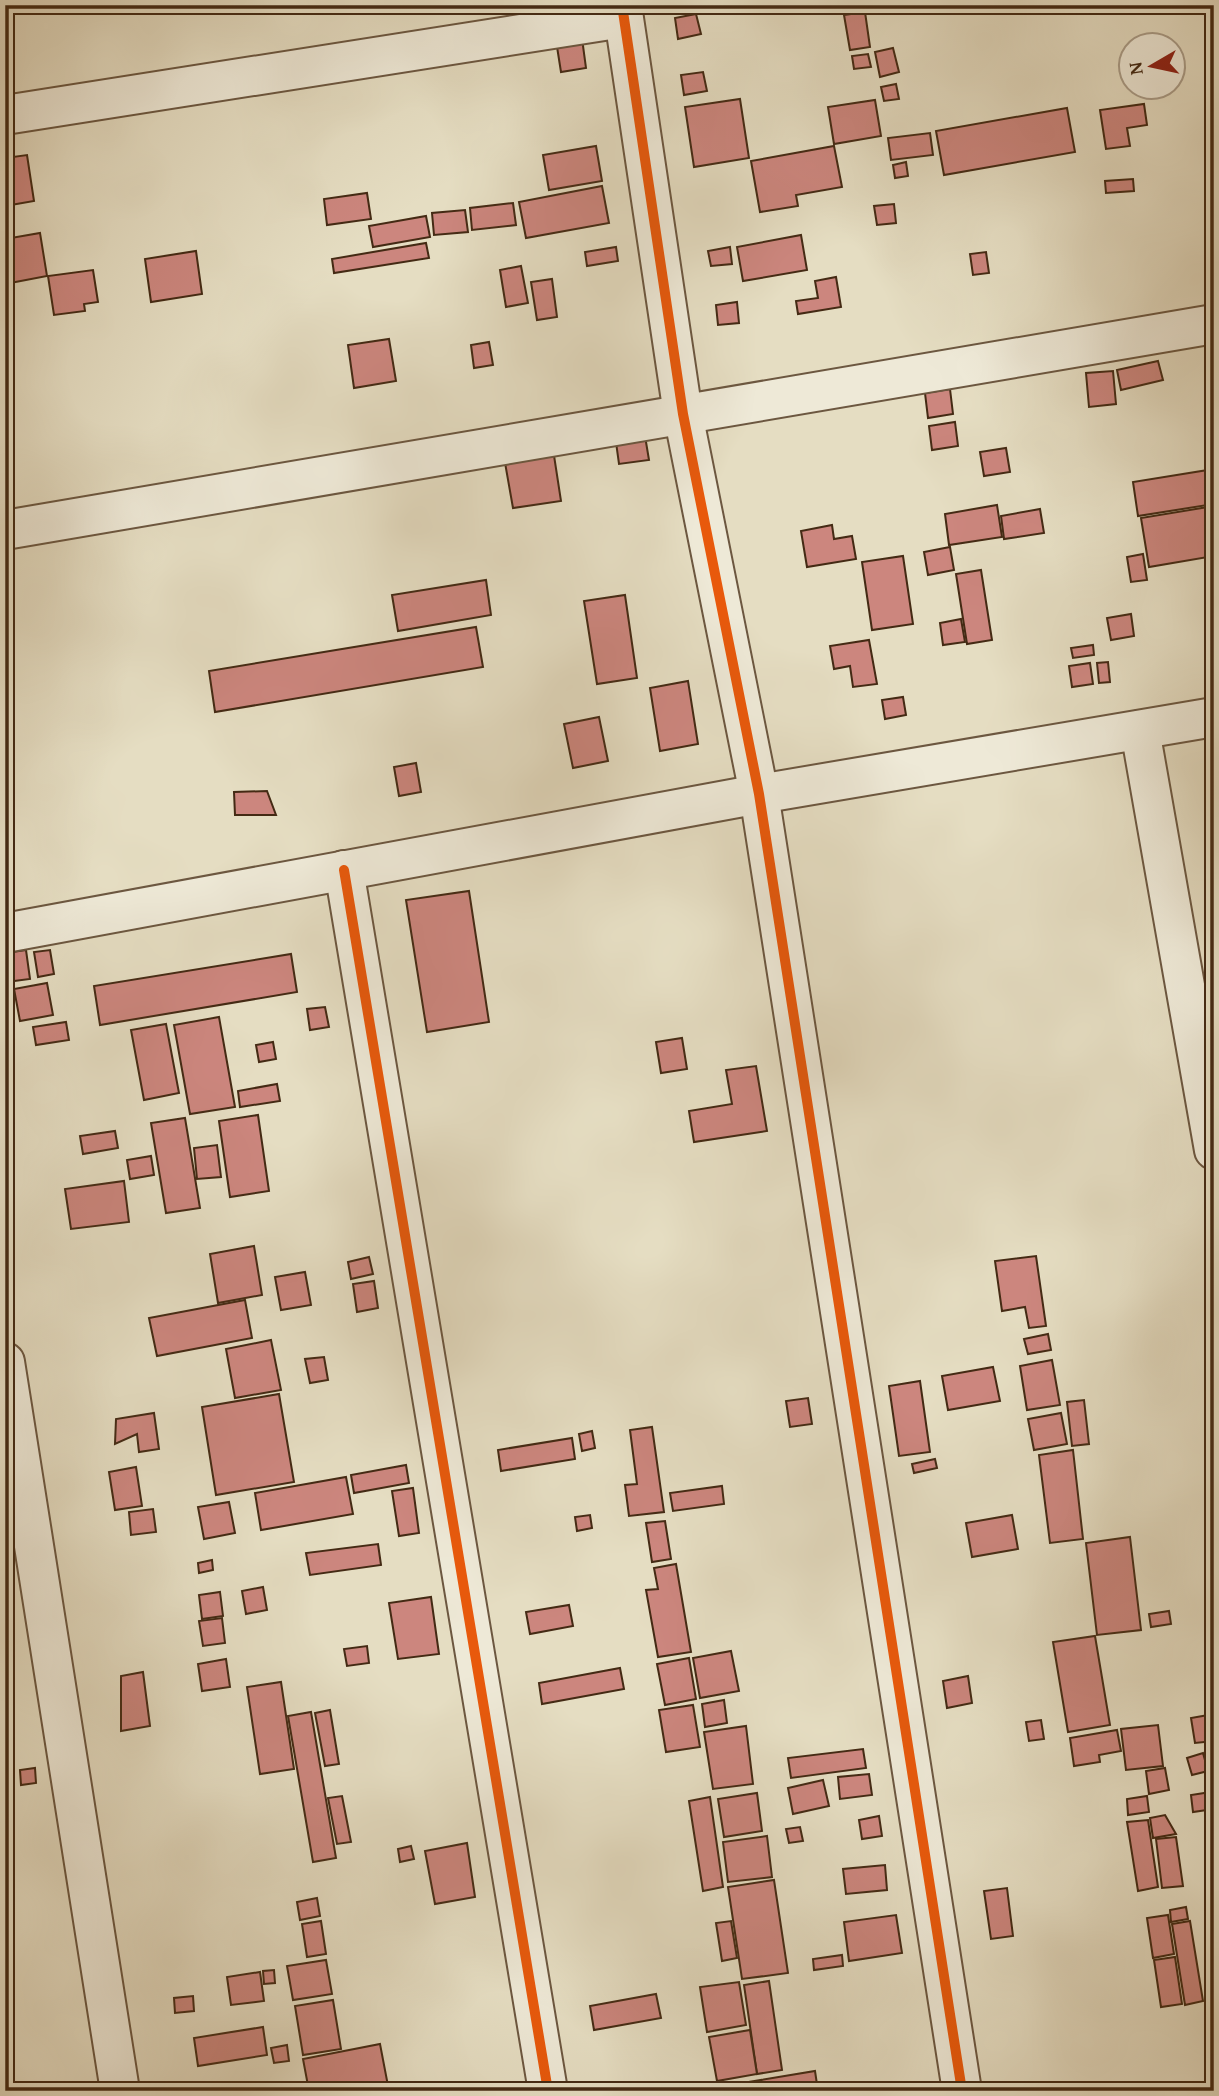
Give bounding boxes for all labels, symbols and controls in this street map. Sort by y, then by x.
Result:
north arrow [1118,32,1188,102]
text: N [1120,60,1150,77]

